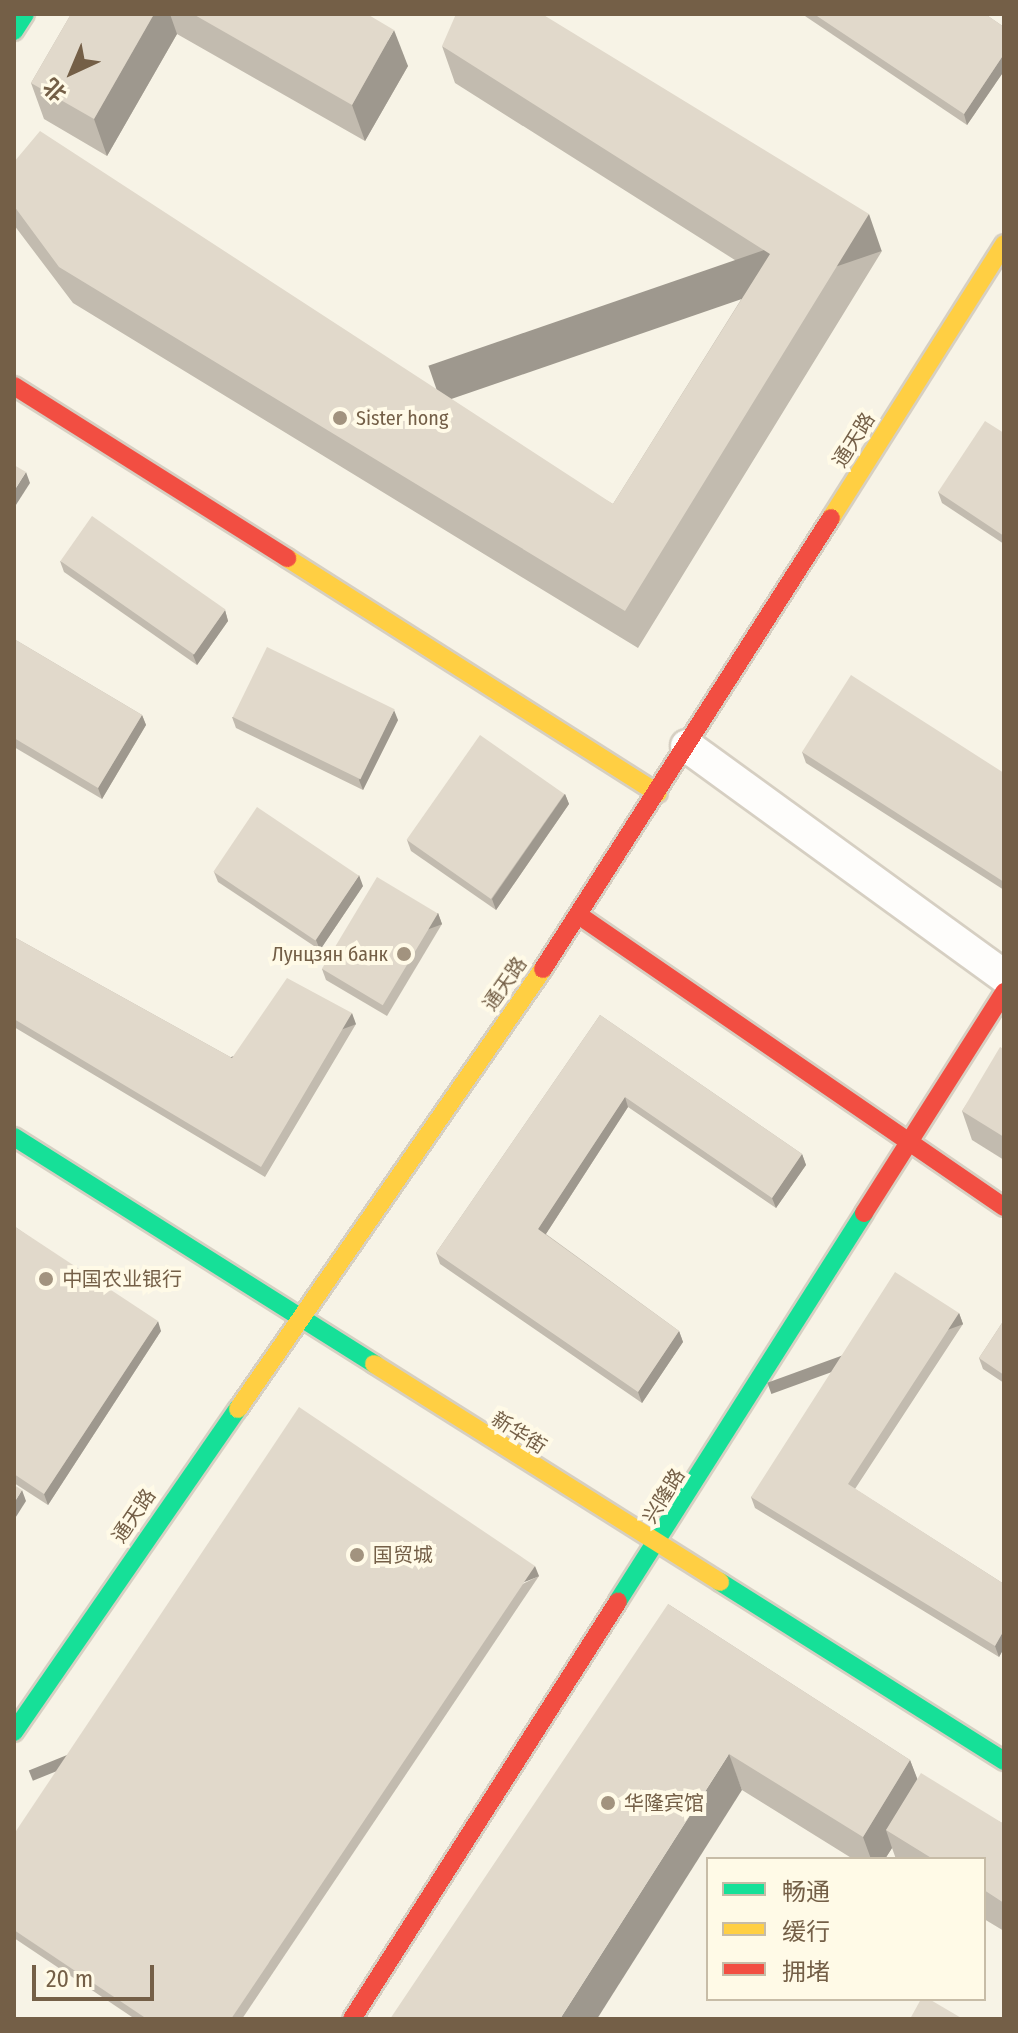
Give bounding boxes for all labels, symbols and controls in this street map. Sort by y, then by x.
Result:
north arrow [32,32,112,112]
text: 北 [38,72,72,107]
place label: Sister hong [356,406,448,430]
street label: 通天路 [828,408,880,472]
marker: Sister hong [331,409,349,427]
place label: Лунцзян банк [272,942,388,966]
marker: Лунцзян банк [395,945,413,963]
street label: 通天路 [478,953,532,1015]
place label: 中国农业银行 [62,1267,182,1291]
marker: 中国农业银行 [37,1270,55,1288]
street label: 新华街 [487,1407,551,1459]
street label: 兴隆路 [638,1464,690,1528]
street label: 通天路 [107,1484,161,1548]
place label: 国贸城 [373,1543,433,1567]
marker: 国贸城 [348,1546,366,1564]
place label: 华隆宾馆 [624,1791,704,1815]
marker: 华隆宾馆 [599,1794,617,1812]
legend [706,1857,986,2001]
text: 畅通 [782,1878,830,1906]
text: 缓行 [782,1918,830,1946]
scale bar [36,1949,158,1999]
text: 拥堵 [782,1958,830,1986]
text: 20 m [46,1965,93,1993]

